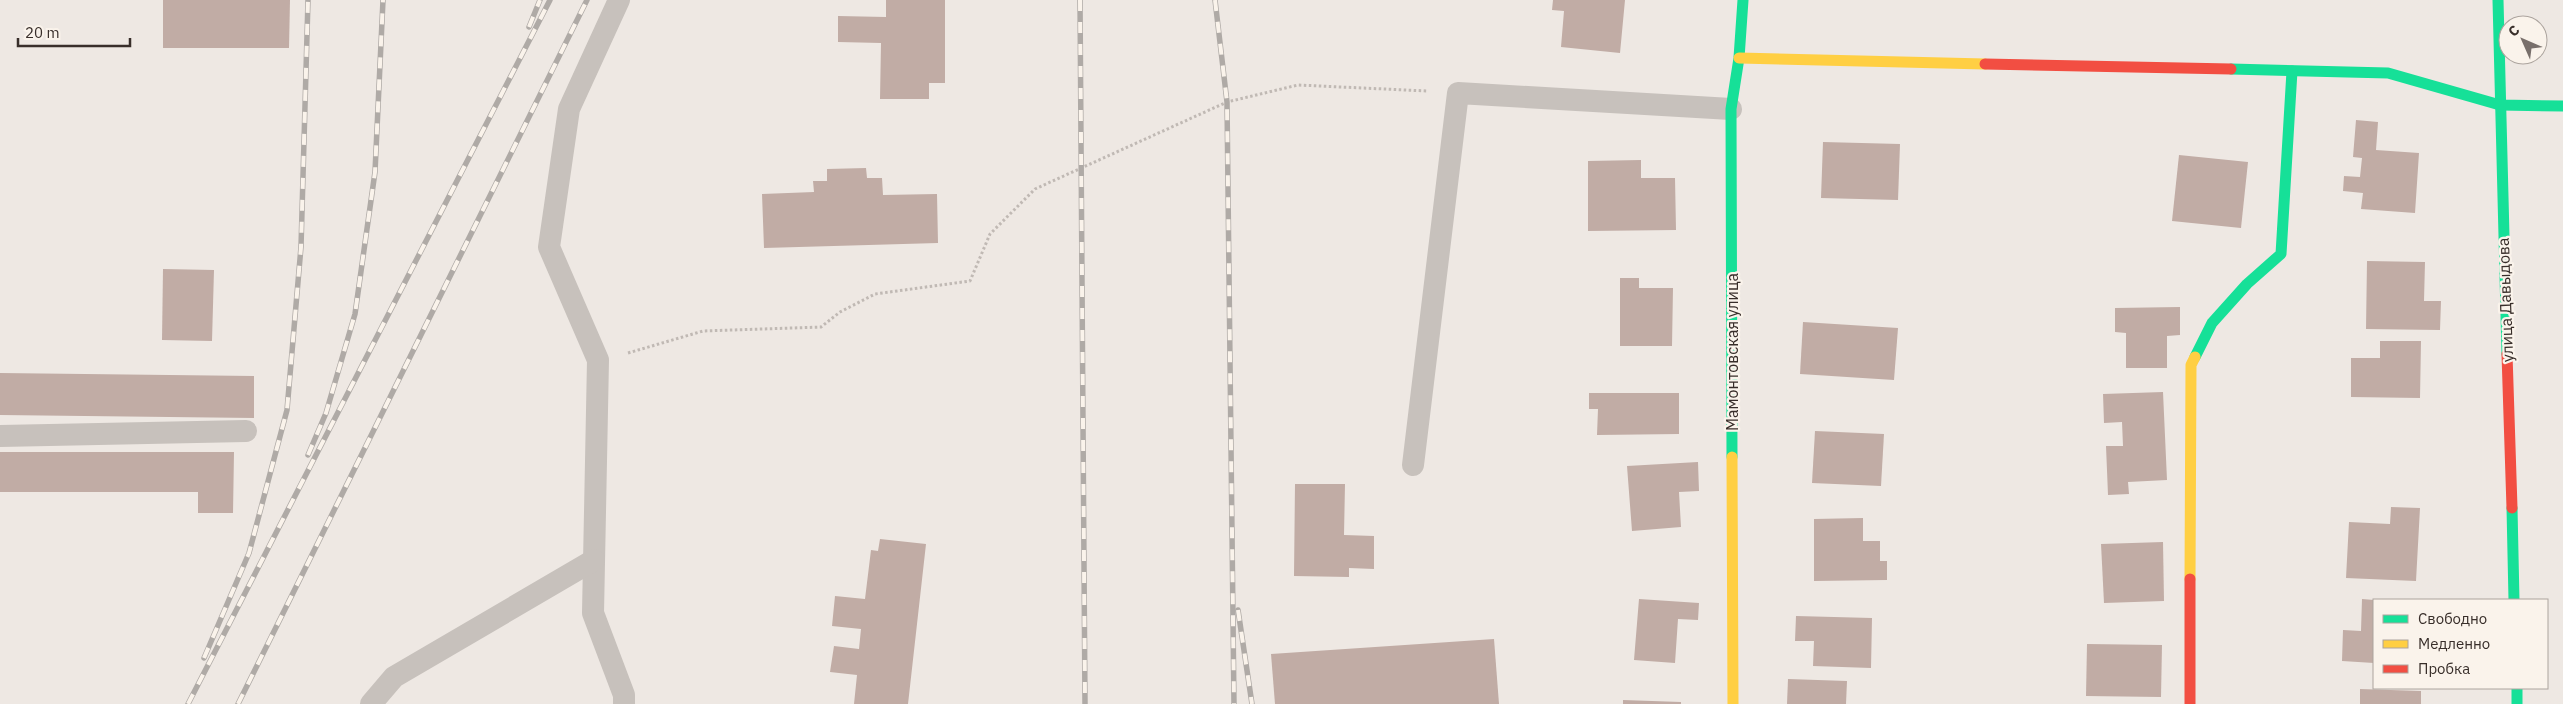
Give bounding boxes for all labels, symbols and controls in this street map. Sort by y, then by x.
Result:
scale bar [18,15,130,47]
north arrow [2498,15,2548,65]
text: С [2504,21,2523,40]
text: 20 m [25,23,60,42]
street label: улица Давыдова [2493,237,2517,363]
street label: Мамонтовская улица [1722,272,1742,431]
legend [2373,599,2548,689]
text: Свободно [2418,609,2487,628]
text: Медленно [2418,634,2490,653]
text: Пробка [2418,659,2470,678]

